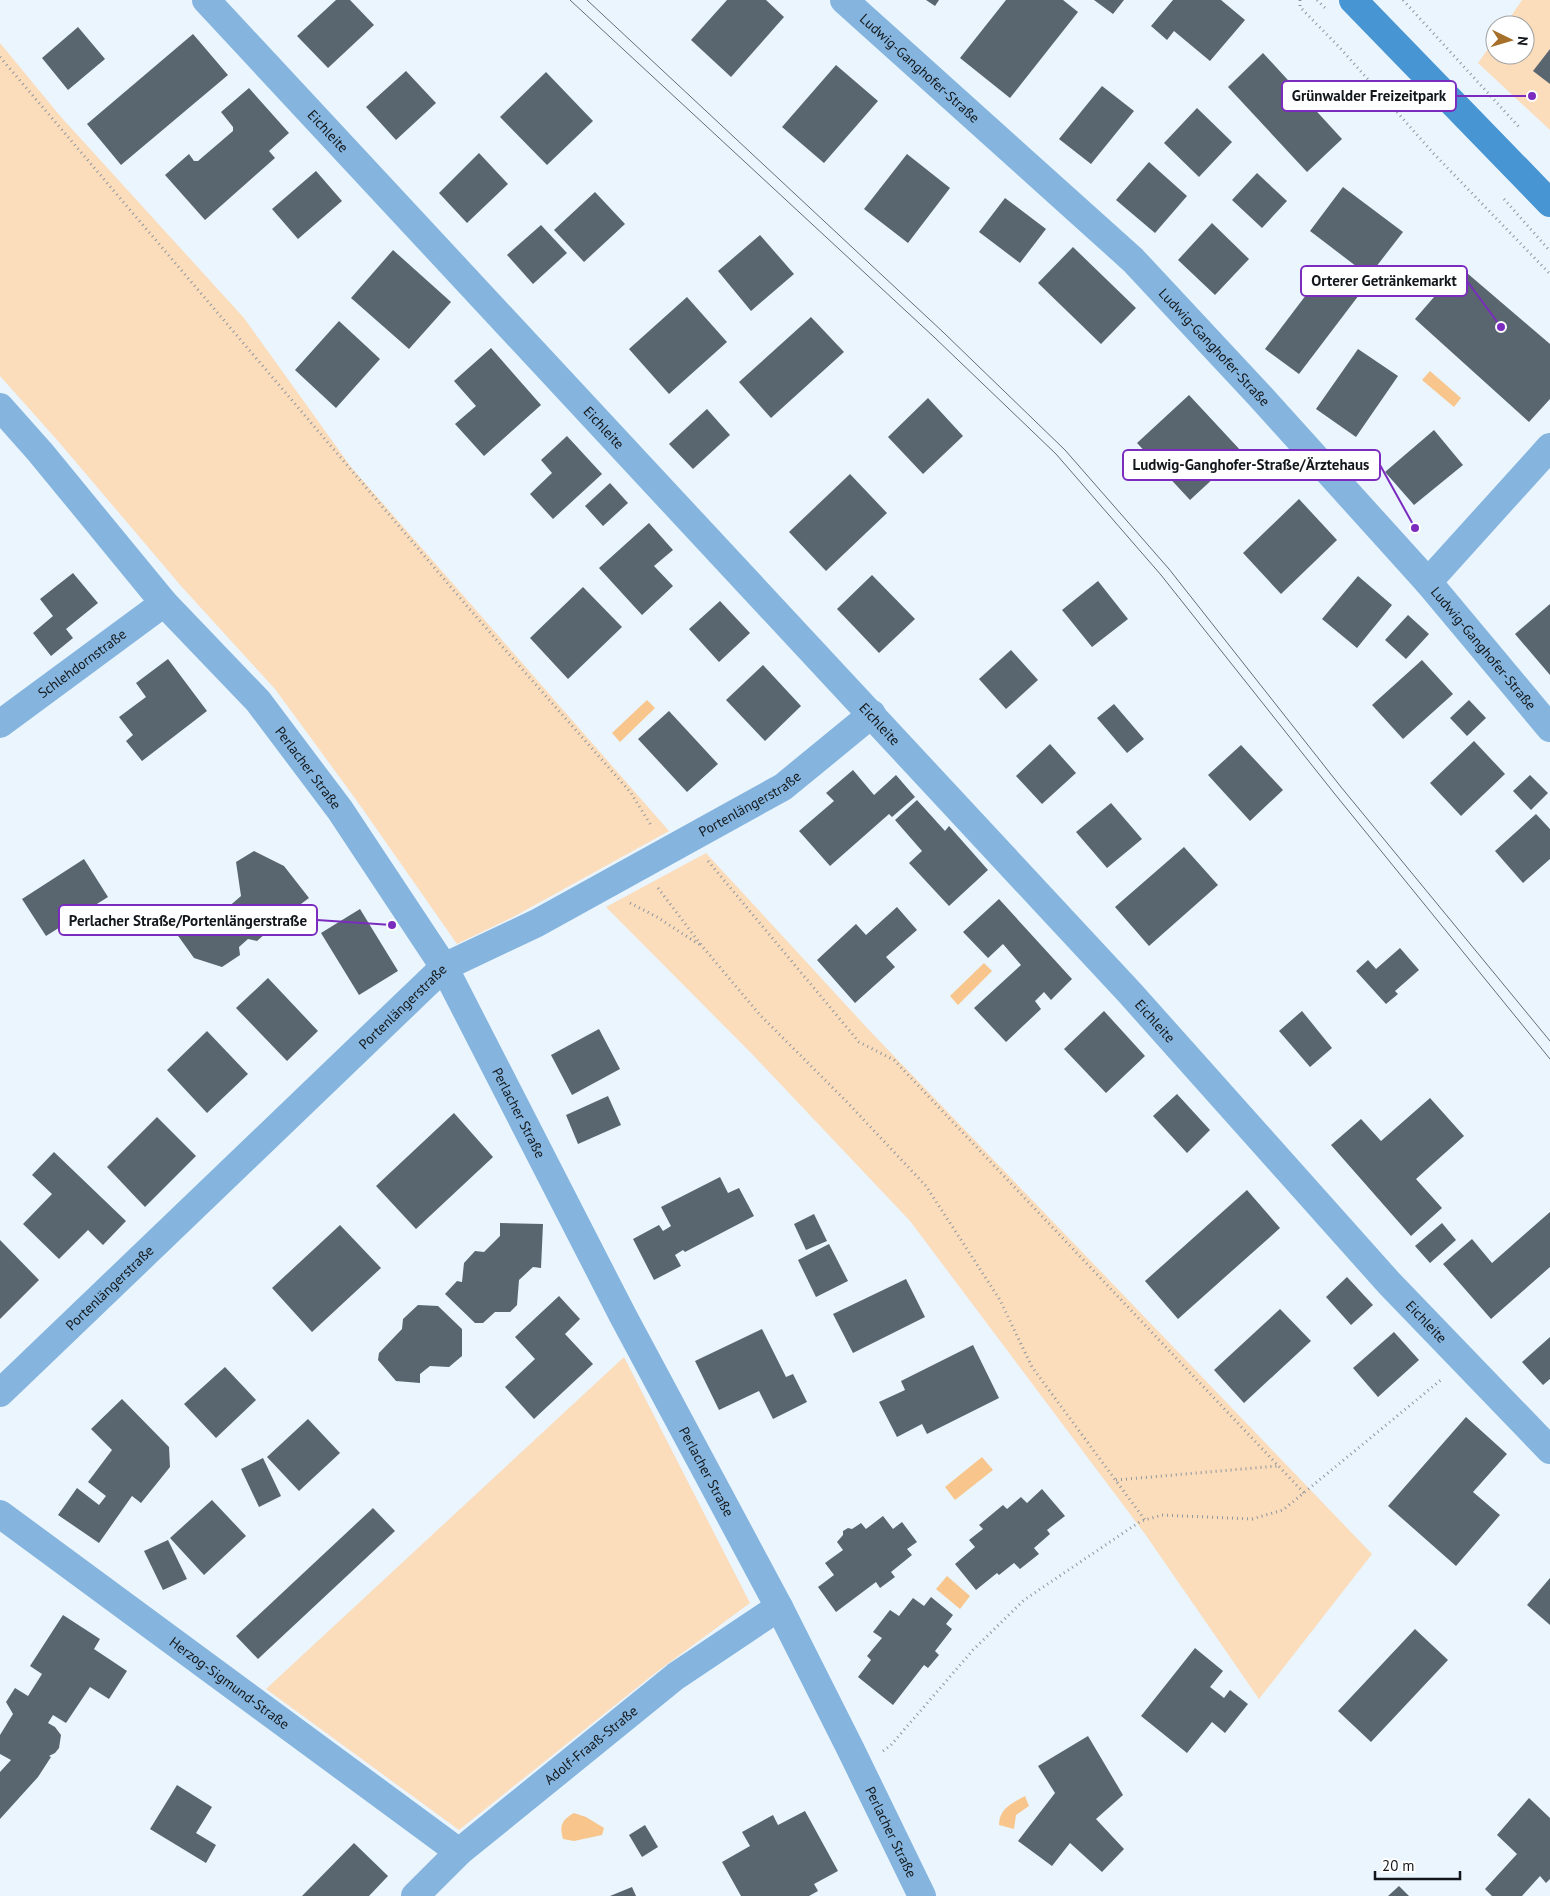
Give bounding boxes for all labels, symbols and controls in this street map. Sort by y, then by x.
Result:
street label: Ludwig-Ganghofer-Straße [856,10,983,127]
north arrow [1485,15,1535,65]
text: N [1514,36,1532,47]
callout: Grünwalder Freizeitpark [1282,81,1456,111]
text: Grünwalder Freizeitpark [1292,86,1447,105]
street label: Eichleite [304,106,352,156]
callout: Orterer Getränkemarkt [1301,266,1467,296]
text: Orterer Getränkemarkt [1311,271,1457,290]
street label: Ludwig-Ganghofer-Straße [1155,284,1274,410]
street label: Eichleite [580,402,628,453]
callout: Ludwig-Ganghofer-Straße/Ärztehaus [1123,450,1380,480]
text: Ludwig-Ganghofer-Straße/Ärztehaus [1133,455,1369,474]
street label: Ludwig-Ganghofer-Straße [1427,583,1540,714]
street label: Schlehdornstraße [34,625,130,702]
street label: Eichleite [855,699,904,749]
street label: Perlacher Straße [271,723,345,813]
street label: Portenlängerstraße [696,767,804,841]
callout: Perlacher Straße/Portenlängerstraße [59,905,317,935]
text: Perlacher Straße/Portenlängerstraße [69,911,308,930]
street label: Portenlängerstraße [355,960,450,1053]
street label: Eichleite [1131,996,1179,1046]
street label: Perlacher Straße [488,1065,549,1161]
street label: Portenlängerstraße [62,1241,158,1334]
street label: Eichleite [1402,1297,1451,1347]
street label: Perlacher Straße [675,1424,738,1520]
street label: Herzog-Sigmund-Straße [166,1633,293,1733]
street label: Adolf-Fraaß-Straße [540,1702,641,1788]
street label: Perlacher Straße [861,1784,921,1881]
scale bar [1375,1848,1460,1880]
text: 20 m [1382,1856,1415,1875]

